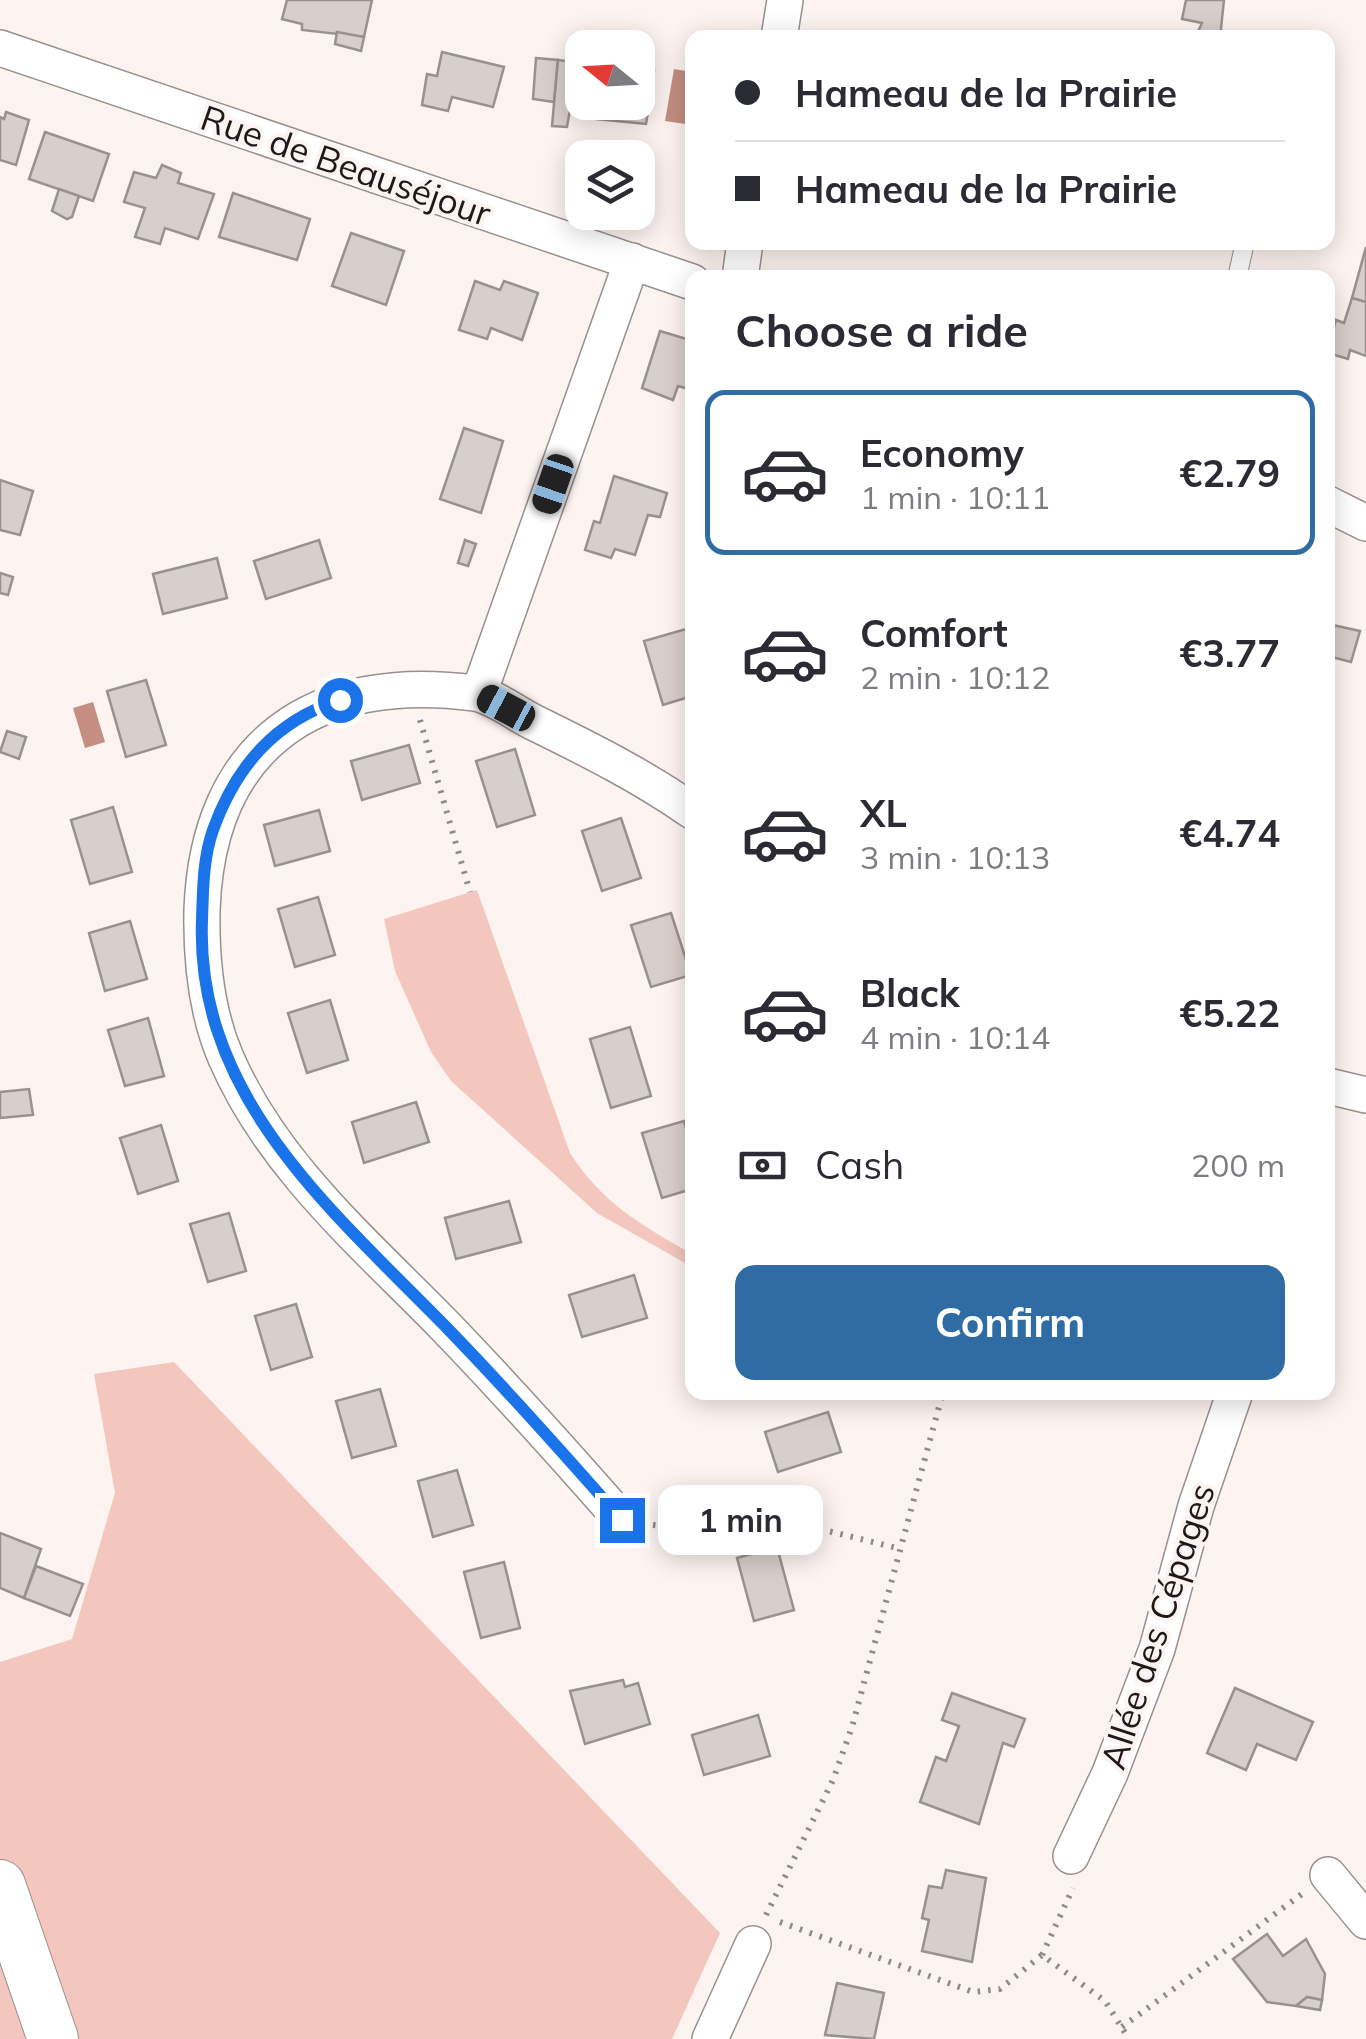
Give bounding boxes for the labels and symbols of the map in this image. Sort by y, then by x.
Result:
north arrow [565,30,655,120]
street label: Rue de Beauséjour [195,95,497,235]
car [529,451,577,517]
route start [318,678,363,723]
car [472,681,540,735]
street label: Allée des Cépages [1090,1478,1224,1774]
callout: 1 min [657,1485,822,1555]
route end [600,1498,645,1543]

